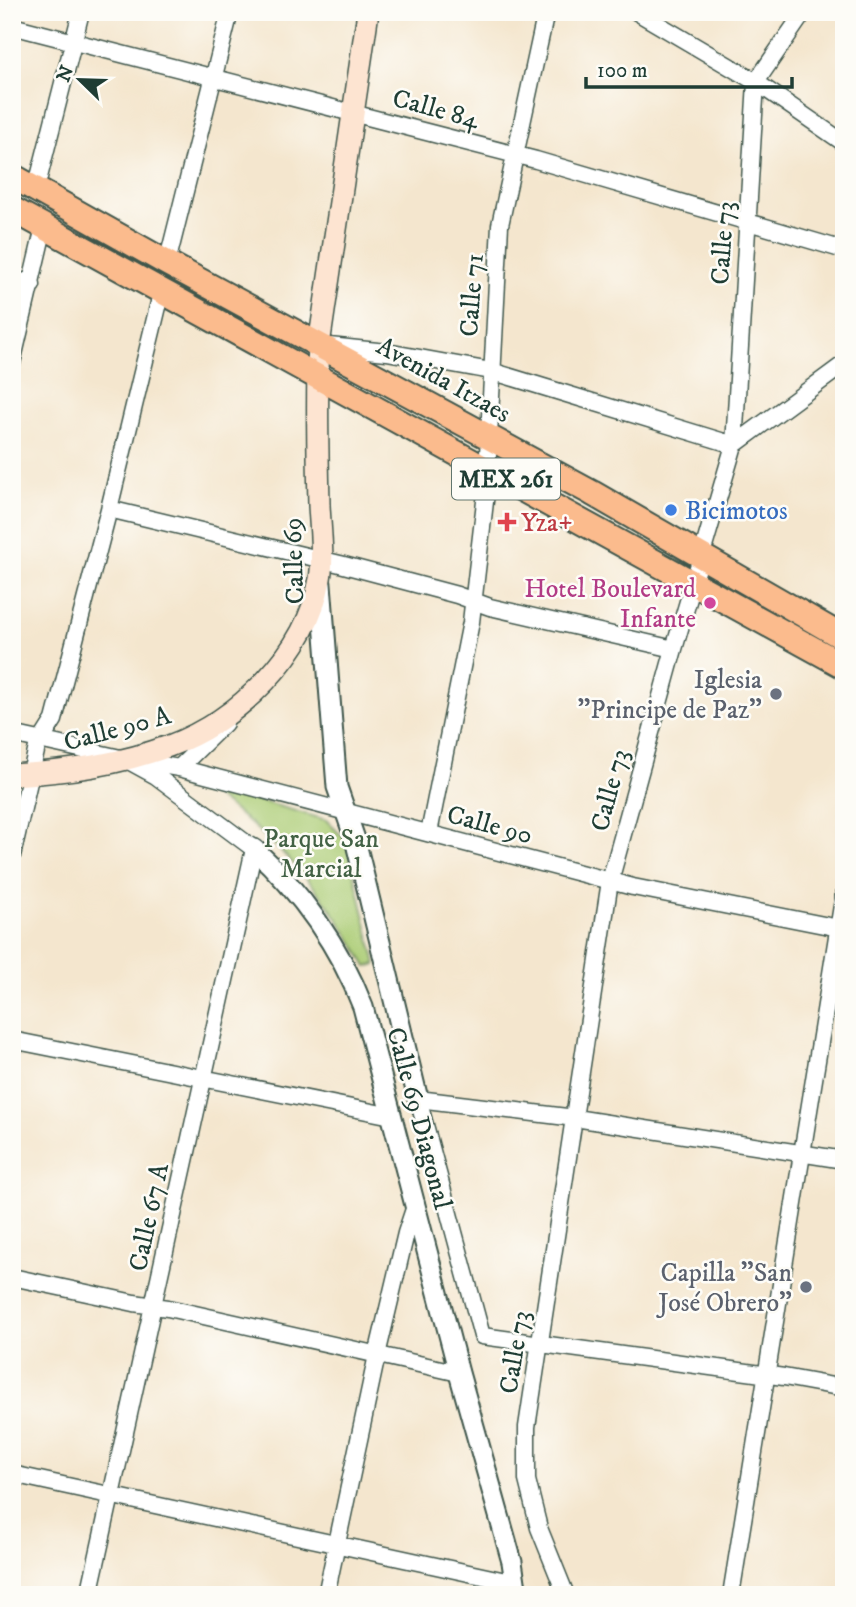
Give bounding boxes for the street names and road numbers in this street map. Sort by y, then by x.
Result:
street label: Calle 84 [389,82,483,137]
street label: Calle 73 [704,200,743,286]
street label: Calle 71 [453,252,492,338]
street label: Avenida Itzaes [370,330,516,431]
road number: MEX 261 [452,458,560,500]
street label: Calle 69 [276,517,313,605]
street label: Calle 90 A [60,699,175,760]
street label: Calle 73 [584,746,637,835]
street label: Calle 90 [443,798,536,853]
street label: Calle 69 Diagonal [378,1024,459,1213]
street label: Calle 67 A [122,1160,177,1274]
street label: Calle 73 [493,1308,538,1396]

